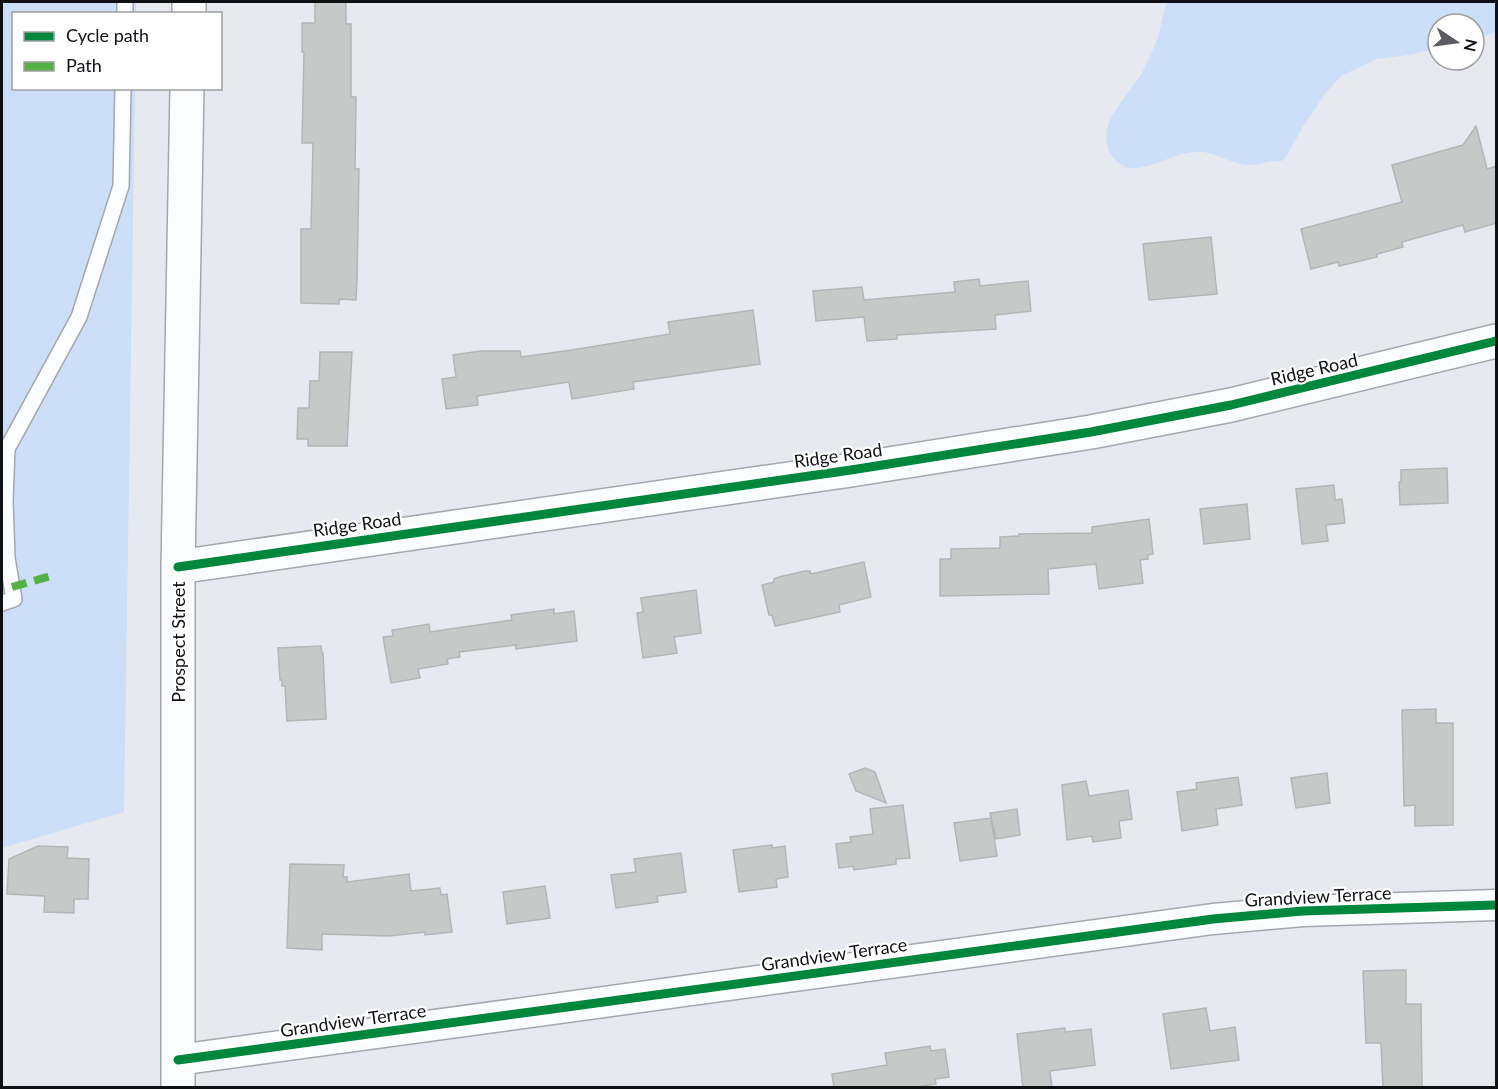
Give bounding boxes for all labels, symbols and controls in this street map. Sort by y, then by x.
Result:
legend [12,12,222,90]
north arrow [1426,12,1486,72]
text: Cycle path [66,24,149,46]
text: N [1460,37,1482,54]
text: Path [66,54,102,76]
street label: Ridge Road [1268,348,1360,390]
street label: Ridge Road [792,438,884,472]
street label: Ridge Road [311,507,403,541]
street label: Prospect Street [167,581,189,703]
street label: Grandview Terrace [1244,881,1392,911]
street label: Grandview Terrace [760,933,908,975]
street label: Grandview Terrace [279,999,427,1041]

